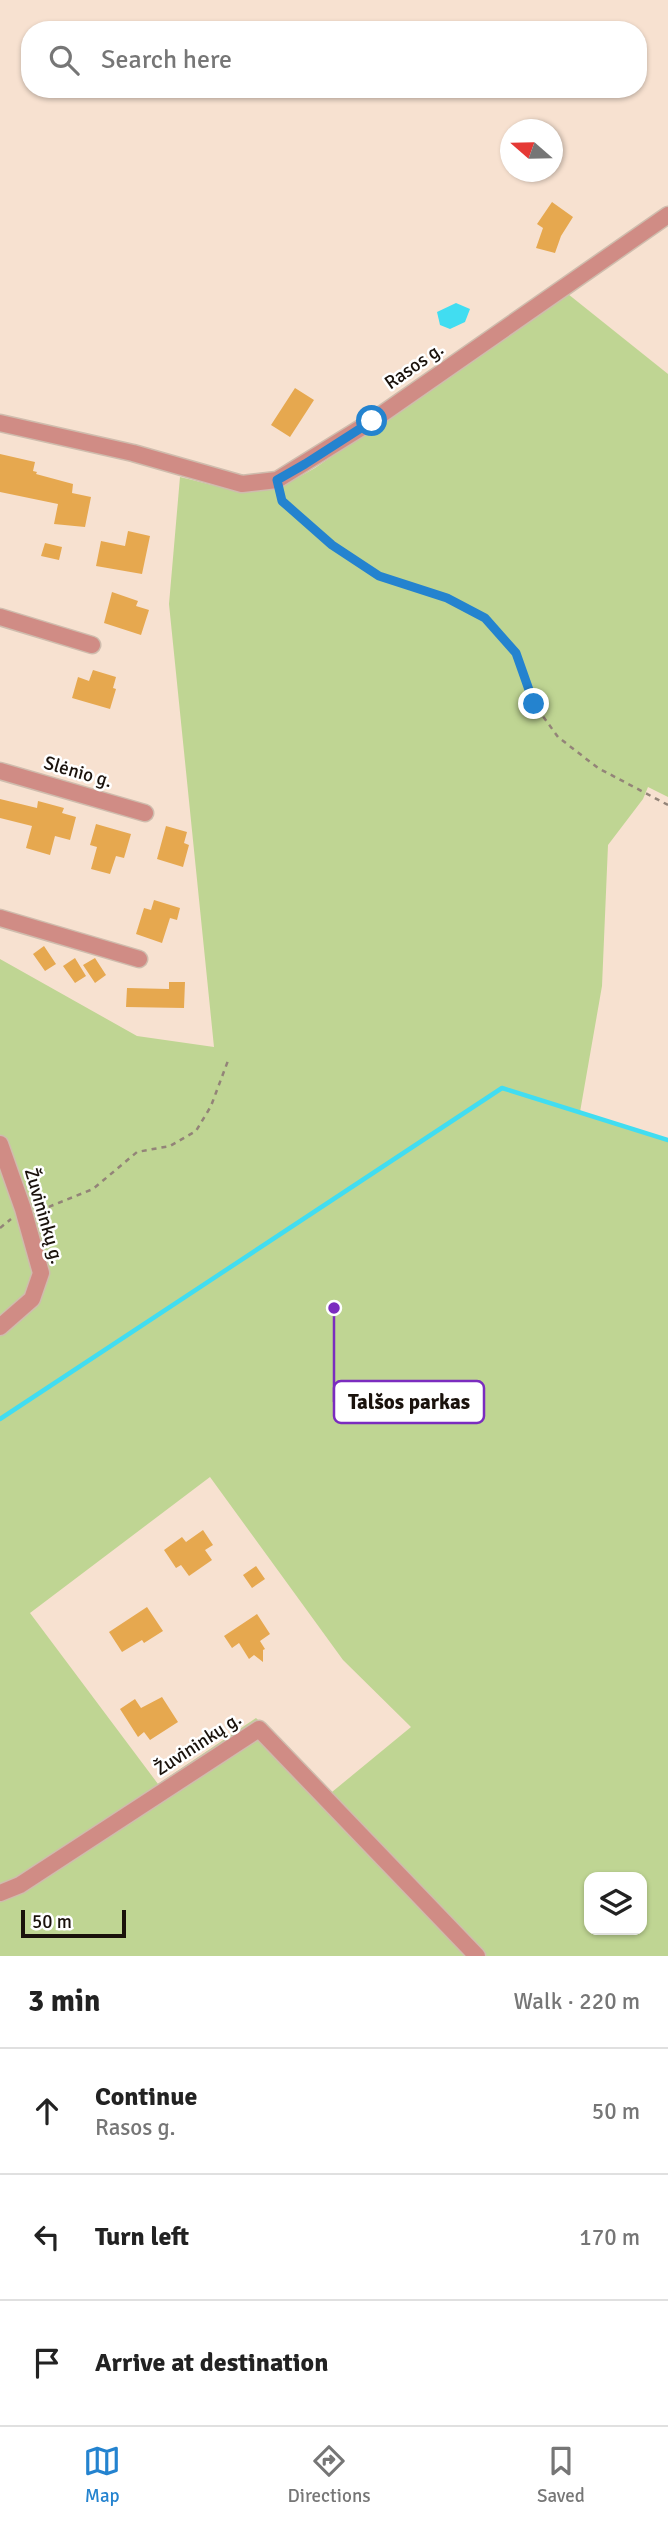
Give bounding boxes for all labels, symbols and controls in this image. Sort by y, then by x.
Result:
search box [21,21,647,98]
icon: search [45,41,83,79]
text: Search here [101,44,232,76]
north arrow [500,119,563,182]
street label: Rasos g. [380,337,448,395]
route start [356,405,387,436]
route end [518,688,549,719]
street label: Slėnio g. [41,751,115,793]
street label: Žuvininkų g. [19,1165,69,1267]
callout: Talšos parkas [334,1381,484,1423]
text: Talšos parkas [348,1389,470,1415]
street label: Žuvininkų g. [150,1707,246,1781]
map controls [584,1872,647,1935]
button: layers [584,1872,647,1935]
scale bar [21,1907,126,1939]
text: 50 m [32,1910,72,1934]
text: 3 min [28,1983,100,2020]
text: Walk · 220 m [514,1987,640,2016]
text: Continue [95,2081,197,2113]
icon: ahead [28,2092,66,2130]
text: 50 m [592,2097,640,2126]
text: Rasos g. [95,2113,176,2142]
icon: left [28,2218,66,2256]
text: Turn left [95,2221,189,2253]
text: 170 m [579,2223,640,2252]
icon: arrive [28,2344,66,2382]
text: Arrive at destination [95,2347,328,2379]
tab: Map [83,2442,121,2508]
tab: Directions [288,2442,371,2508]
tab: Saved [537,2442,585,2508]

